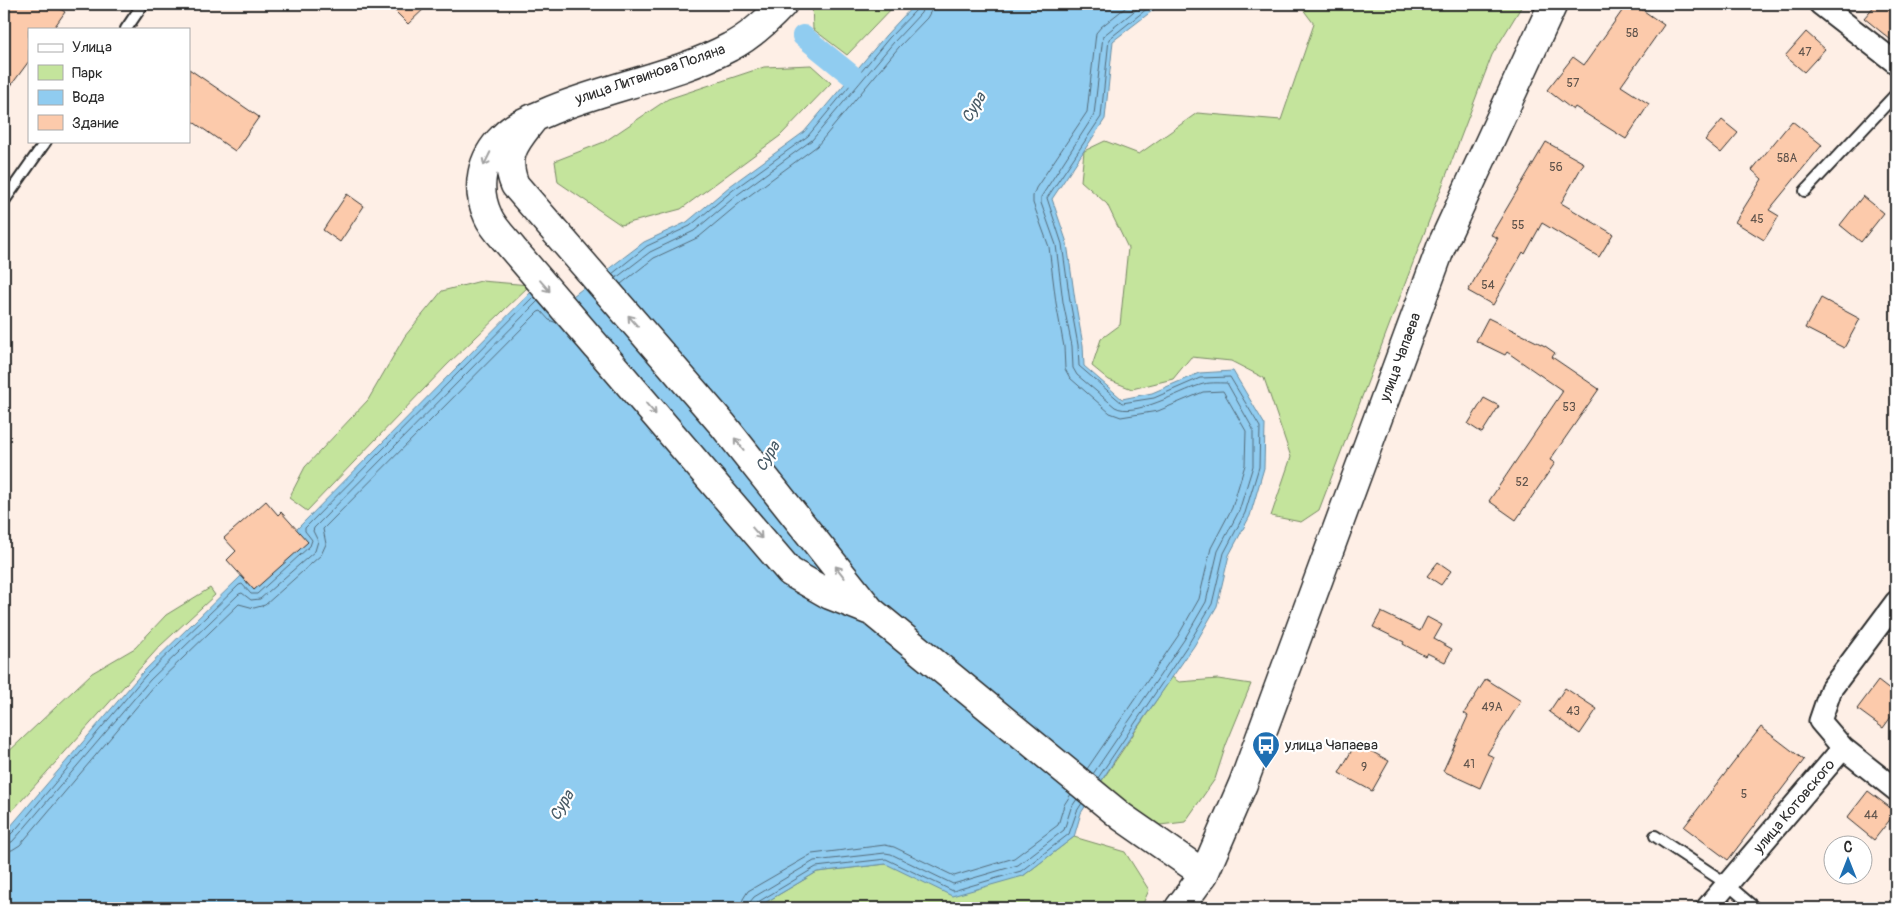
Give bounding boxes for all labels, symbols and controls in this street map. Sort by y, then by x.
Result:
house number: 58 [1626,26,1638,41]
legend [28,28,190,142]
text: Улица [72,38,112,57]
street label: улица Литвинова Поляна [572,40,728,109]
house number: 47 [1798,45,1812,60]
text: Парк [72,64,103,83]
house number: 57 [1567,76,1580,91]
water label: Сура [957,87,991,126]
text: Вода [72,88,105,107]
text: Здание [72,114,119,133]
one-way arrow [482,151,491,166]
house number: 58А [1777,151,1797,166]
house number: 56 [1549,160,1563,175]
house number: 45 [1750,212,1764,227]
house number: 55 [1511,218,1525,233]
house number: 54 [1481,278,1495,293]
one-way arrow [539,279,550,292]
street label: улица Чапаева [1375,310,1425,405]
one-way arrow [628,315,639,328]
house number: 53 [1562,400,1576,415]
one-way arrow [645,403,656,416]
water label: Сура [751,436,785,475]
one-way arrow [734,437,744,451]
house number: 52 [1515,475,1529,490]
one-way arrow [751,526,762,539]
one-way arrow [834,566,845,579]
house number: 49А [1482,700,1503,715]
house number: 43 [1566,704,1580,719]
bus stop icon: улица Чапаева [1251,730,1281,769]
place label: улица Чапаева [1284,736,1378,755]
street label: улица Котовского [1749,755,1839,858]
house number: 41 [1463,757,1475,772]
house number: 9 [1361,760,1367,775]
water label: Сура [545,785,579,824]
house number: 5 [1741,787,1747,802]
house number: 44 [1864,808,1878,823]
north arrow [1822,834,1872,884]
text: С [1844,839,1853,856]

